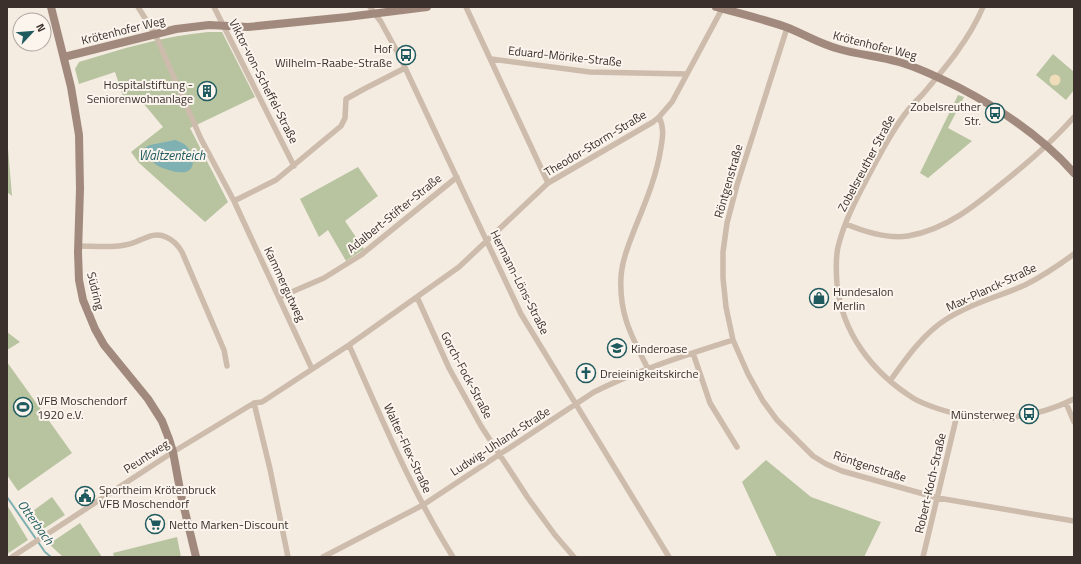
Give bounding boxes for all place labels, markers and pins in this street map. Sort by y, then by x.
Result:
place label: Hof Wilhelm-Raabe-Straße [275,39,392,72]
bus stop icon: Hof Wilhelm-Raabe-Straße [395,44,417,66]
place label: Hospitalstiftung - Seniorenwohnanlage [87,75,193,108]
building icon: Hospitalstiftung - Seniorenwohnanlage [196,80,218,102]
place label: Zobelsreuther Str. [910,97,981,130]
bus stop icon: Zobelsreuther Str. [984,102,1006,124]
place label: Hundesalon Merlin [833,282,893,315]
shop icon: Hundesalon Merlin [808,287,830,309]
school or university icon: Kinderoase [606,337,628,359]
place label: Kinderoase [631,339,687,358]
church icon: Dreieinigkeitskirche [575,362,597,384]
place label: Dreieinigkeitskirche [600,364,699,383]
place label: VFB Moschendorf 1920 e.V. [37,391,127,424]
sports icon: VFB Moschendorf 1920 e.V. [12,396,34,418]
bus stop icon: Münsterweg [1018,403,1040,425]
place label: Münsterweg [951,405,1015,424]
place label: Sportheim Krötenbruck VFB Moschendorf [99,480,216,513]
public building icon: Sportheim Krötenbruck VFB Moschendorf [74,485,96,507]
supermarket icon: Netto Marken-Discount [144,513,166,535]
place label: Netto Marken-Discount [169,515,289,534]

